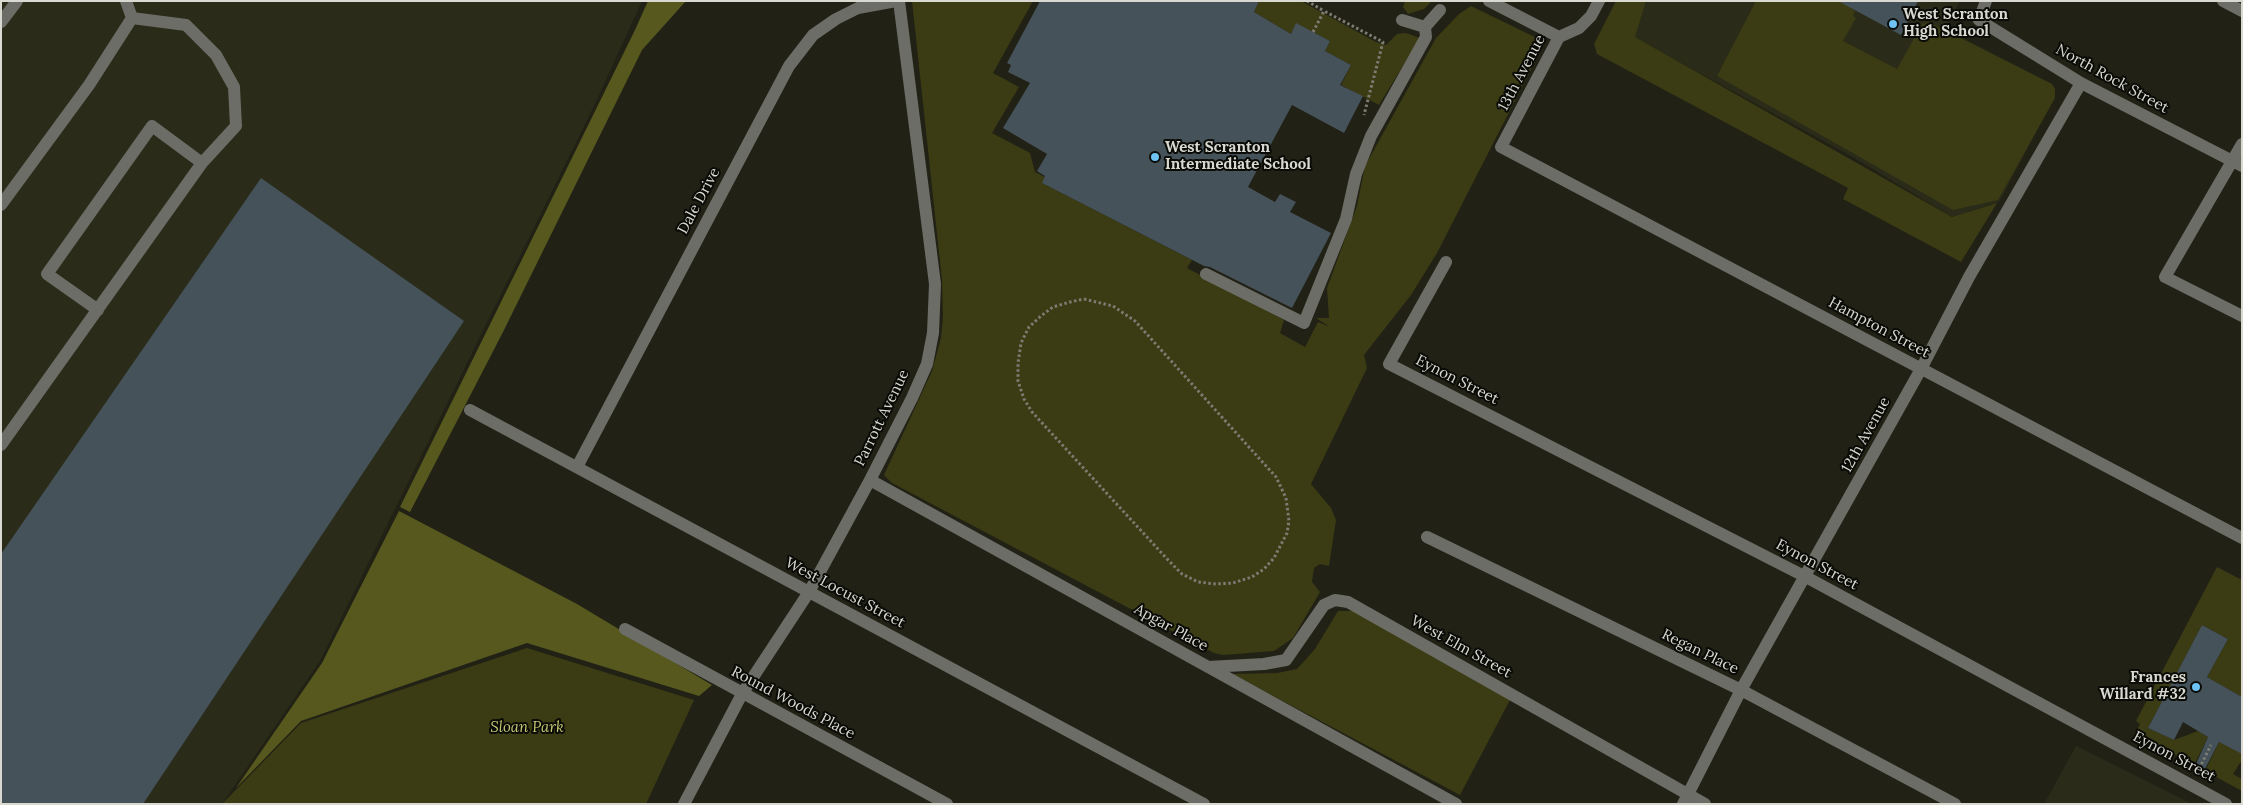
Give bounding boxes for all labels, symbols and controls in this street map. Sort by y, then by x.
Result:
place label: West Scranton High School [1903,6,2008,41]
marker: West Scranton High School [1887,18,1899,30]
street label: 13th Avenue [1494,32,1550,114]
street label: North Rock Street [2053,41,2171,117]
place label: West Scranton Intermediate School [1165,139,1311,174]
marker: West Scranton Intermediate School [1149,151,1161,163]
street label: Dale Drive [674,165,724,237]
street label: Hampton Street [1825,294,1933,362]
street label: Eynon Street [1413,351,1501,409]
street label: Parrott Avenue [851,367,913,469]
street label: 12th Avenue [1838,394,1894,476]
street label: Eynon Street [1773,536,1861,594]
street label: West Locust Street [782,554,908,632]
street label: Apgar Place [1131,600,1211,656]
street label: West Elm Street [1407,612,1515,682]
street label: Regan Place [1659,626,1741,678]
street label: Round Woods Place [728,663,858,743]
place label: Frances Willard #32 [2100,669,2186,704]
marker: Frances Willard #32 [2190,681,2202,693]
park label: Sloan Park [490,719,564,737]
street label: Eynon Street [2130,728,2218,786]

